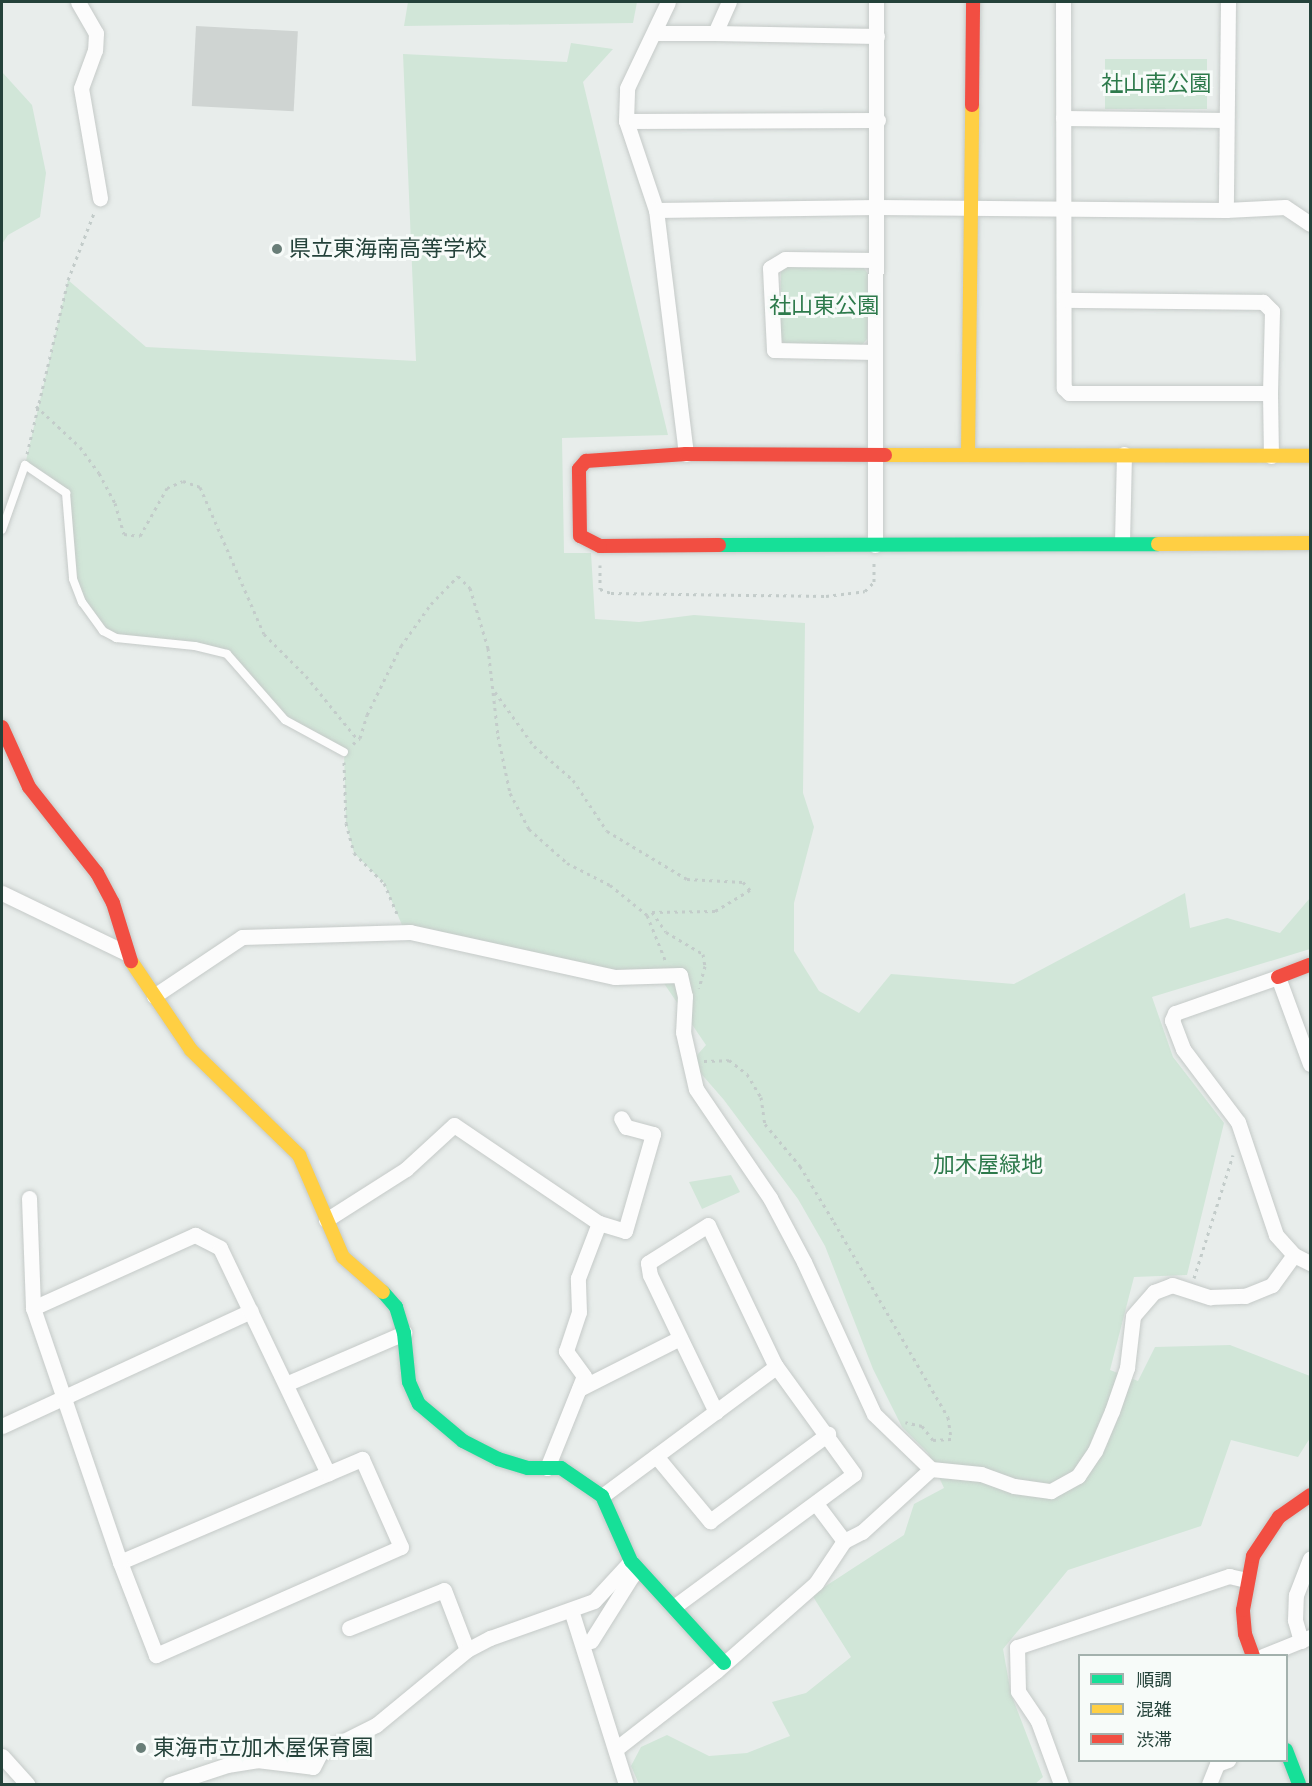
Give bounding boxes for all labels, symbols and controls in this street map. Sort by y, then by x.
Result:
park label: 社山南公園 [1101,71,1211,97]
place label: 県立東海南高等学校 [289,236,487,262]
marker: 県立東海南高等学校 [270,242,284,256]
park label: 社山東公園 [769,293,879,319]
park label: 加木屋緑地 [933,1152,1043,1178]
legend [1078,1654,1288,1762]
text: 順調 [1136,1666,1172,1693]
text: 混雑 [1136,1696,1172,1723]
text: 渋滞 [1136,1726,1172,1753]
place label: 東海市立加木屋保育園 [153,1735,373,1761]
marker: 東海市立加木屋保育園 [134,1741,148,1755]

